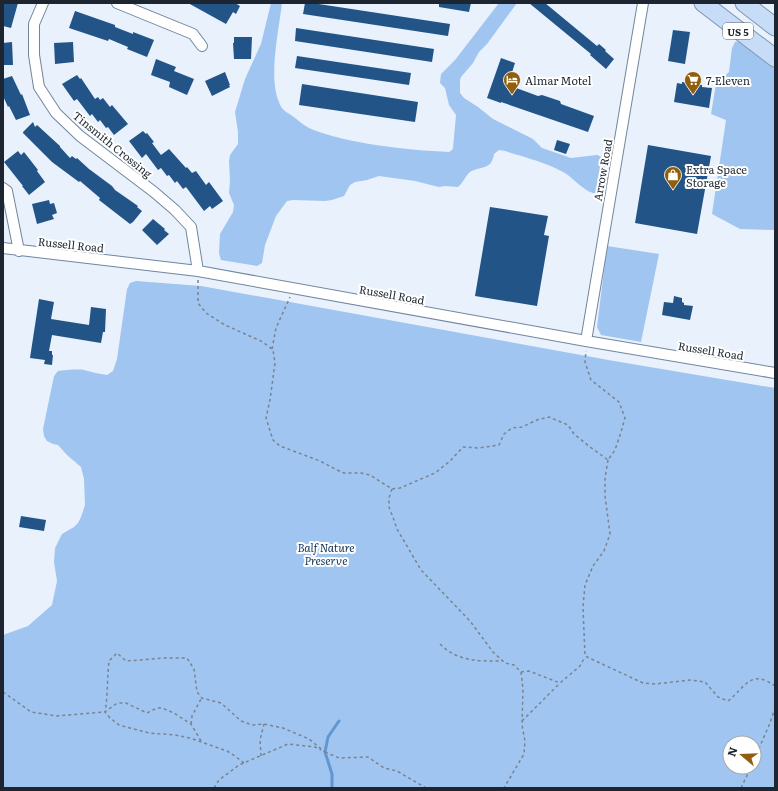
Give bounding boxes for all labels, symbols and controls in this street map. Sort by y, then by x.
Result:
road number: US 5 [723,23,753,39]
hotel icon: Almar Motel [502,70,522,95]
supermarket icon: 7-Eleven [683,70,703,95]
place label: Almar Motel [525,72,592,88]
place label: 7-Eleven [706,72,750,88]
street label: Tinsmith Crossing [70,107,157,182]
street label: Arrow Road [589,137,615,202]
place label: Extra Space Storage [686,161,747,190]
shop icon: Extra Space Storage [663,165,683,190]
street label: Russell Road [37,233,105,255]
street label: Russell Road [358,280,426,308]
street label: Russell Road [677,337,745,363]
park label: Balf Nature Preserve [298,539,354,568]
north arrow [722,735,762,775]
text: N [723,744,741,758]

